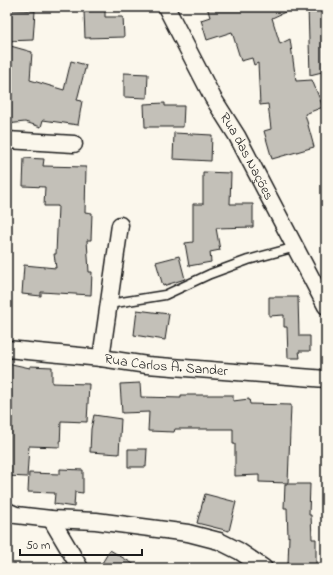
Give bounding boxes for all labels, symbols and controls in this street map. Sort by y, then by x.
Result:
street label: Rua das Nações [214,109,279,204]
street label: Rua Carlos A. Sander [103,348,229,382]
scale bar [20,531,142,557]
text: 50 m [26,537,50,555]

